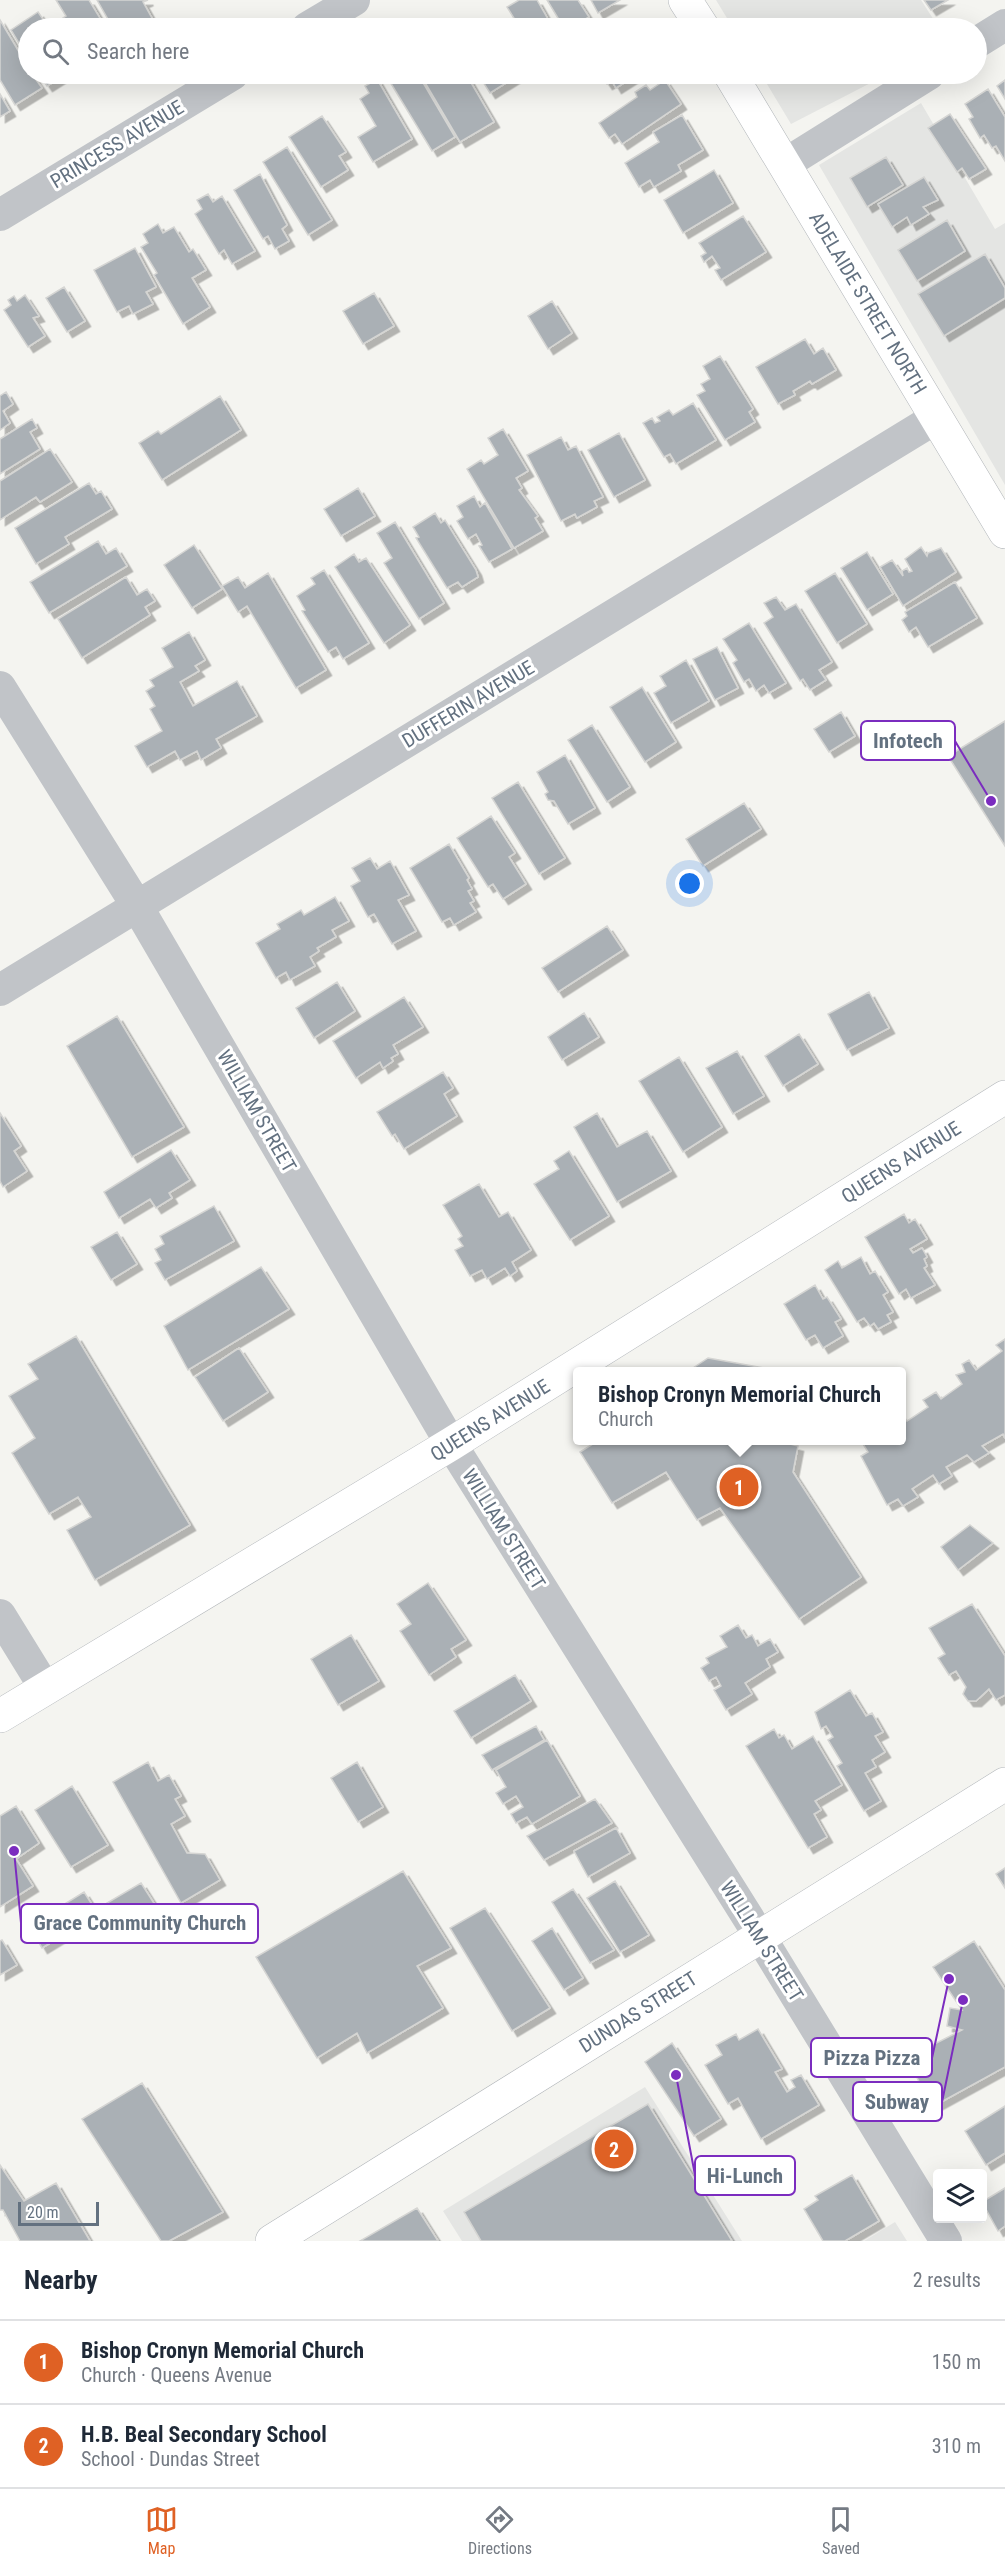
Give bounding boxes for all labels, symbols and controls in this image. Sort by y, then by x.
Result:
search box [18,18,987,84]
icon: search [39,35,72,68]
text: Search here [87,39,189,64]
street label: PRINCESS AVENUE [46,95,188,193]
street label: ADELAIDE STREET NORTH [804,208,932,398]
street label: DUFFERIN AVENUE [398,655,538,753]
callout: Infotech [861,721,955,760]
text: Infotech [873,729,943,753]
your location [675,869,704,898]
street label: WILLIAM STREET [212,1045,302,1177]
street label: QUEENS AVENUE [837,1116,965,1208]
popup [573,1367,906,1445]
street label: QUEENS AVENUE [426,1374,554,1466]
text: Bishop Cronyn Memorial Church [598,1382,881,1407]
text: Church [598,1407,653,1431]
street label: WILLIAM STREET [457,1464,551,1594]
pin: 1 [720,1464,758,1510]
street label: WILLIAM STREET [715,1876,809,2006]
callout: Grace Community Church [21,1904,258,1943]
text: Grace Community Church [34,1911,246,1935]
street label: DUNDAS STREET [575,1966,701,2058]
callout: Pizza Pizza [811,2038,932,2077]
text: Pizza Pizza [823,2046,921,2070]
callout: Subway [853,2082,942,2121]
text: Subway [865,2090,930,2114]
pin: 2 [594,2126,634,2172]
callout: Hi-Lunch [695,2156,795,2195]
text: Hi-Lunch [707,2164,783,2188]
map controls [933,2169,987,2223]
button: layers [933,2169,987,2223]
scale bar [18,2199,99,2226]
text: 20 m [27,2203,59,2222]
text: Nearby [24,2265,98,2295]
text: 2 results [913,2268,981,2292]
text: Bishop Cronyn Memorial Church [81,2338,364,2363]
text: 1 [38,2350,49,2374]
text: 150 m [932,2350,981,2374]
text: Church · Queens Avenue [81,2363,272,2387]
text: H.B. Beal Secondary School [81,2422,327,2447]
text: 2 [38,2434,49,2458]
text: 310 m [932,2434,981,2458]
text: School · Dundas Street [81,2447,260,2471]
tab: Map [145,2503,178,2558]
tab: Directions [468,2503,532,2558]
tab: Saved [822,2503,860,2558]

